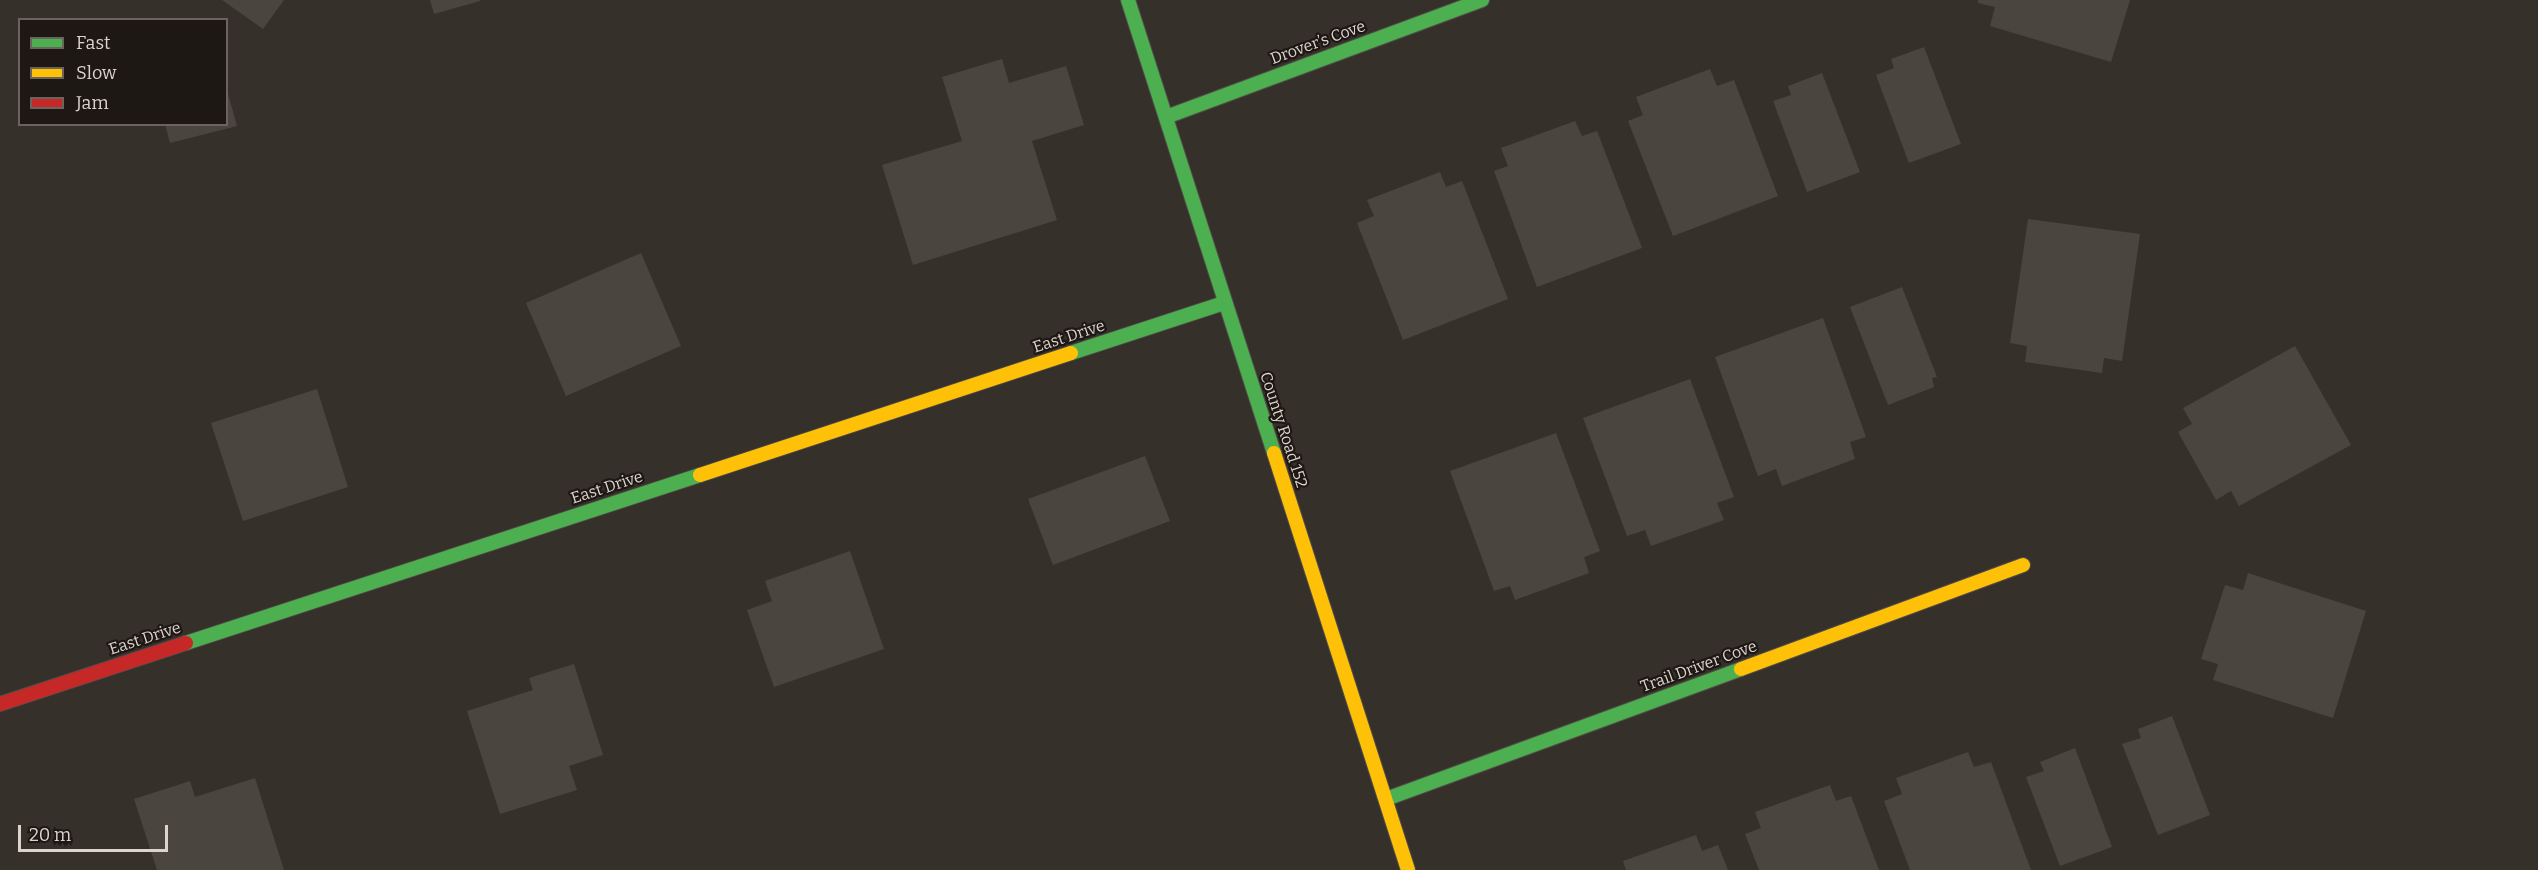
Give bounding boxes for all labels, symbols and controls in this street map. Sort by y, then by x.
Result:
street label: Drover’s Cove [1268,17,1368,69]
legend [18,18,228,126]
text: Fast [76,32,111,54]
text: Slow [76,62,116,84]
text: Jam [76,92,109,114]
street label: East Drive [1031,316,1107,358]
street label: County Road 152 [1255,370,1311,490]
street label: East Drive [569,467,645,509]
street label: East Drive [107,618,183,660]
street label: Trail Driver Cove [1638,637,1760,697]
scale bar [21,813,171,851]
text: 20 m [29,824,71,846]

